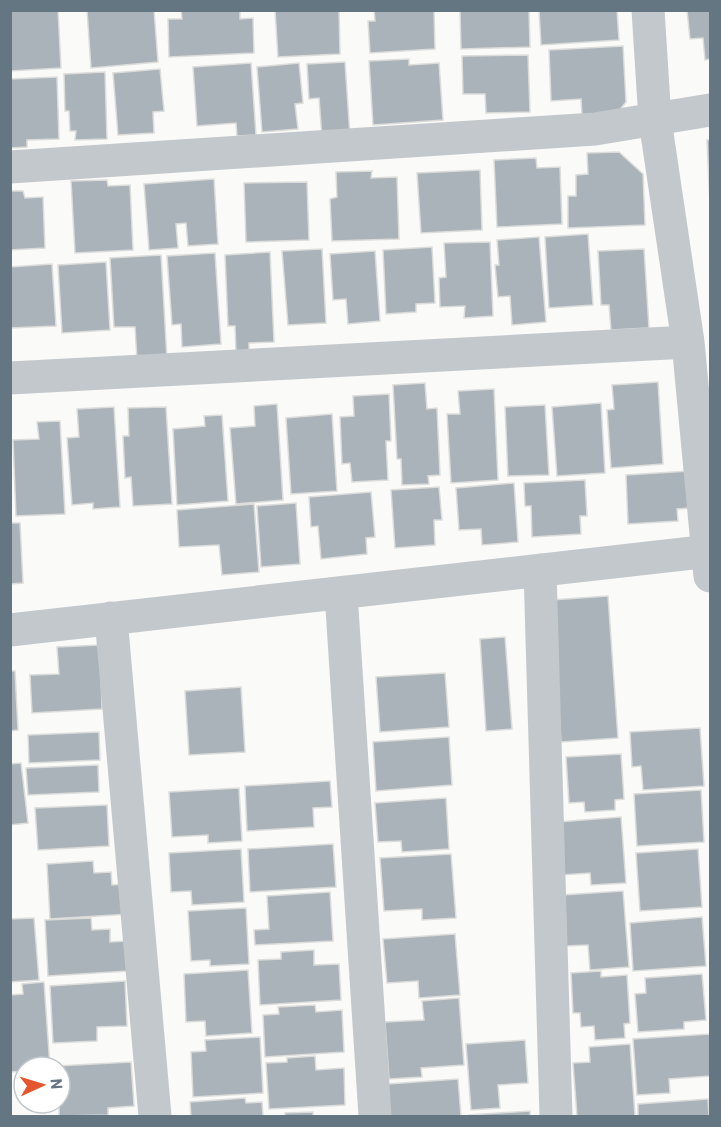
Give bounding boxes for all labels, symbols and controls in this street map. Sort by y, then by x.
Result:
north arrow [12,1055,72,1115]
text: N [48,1078,67,1090]

